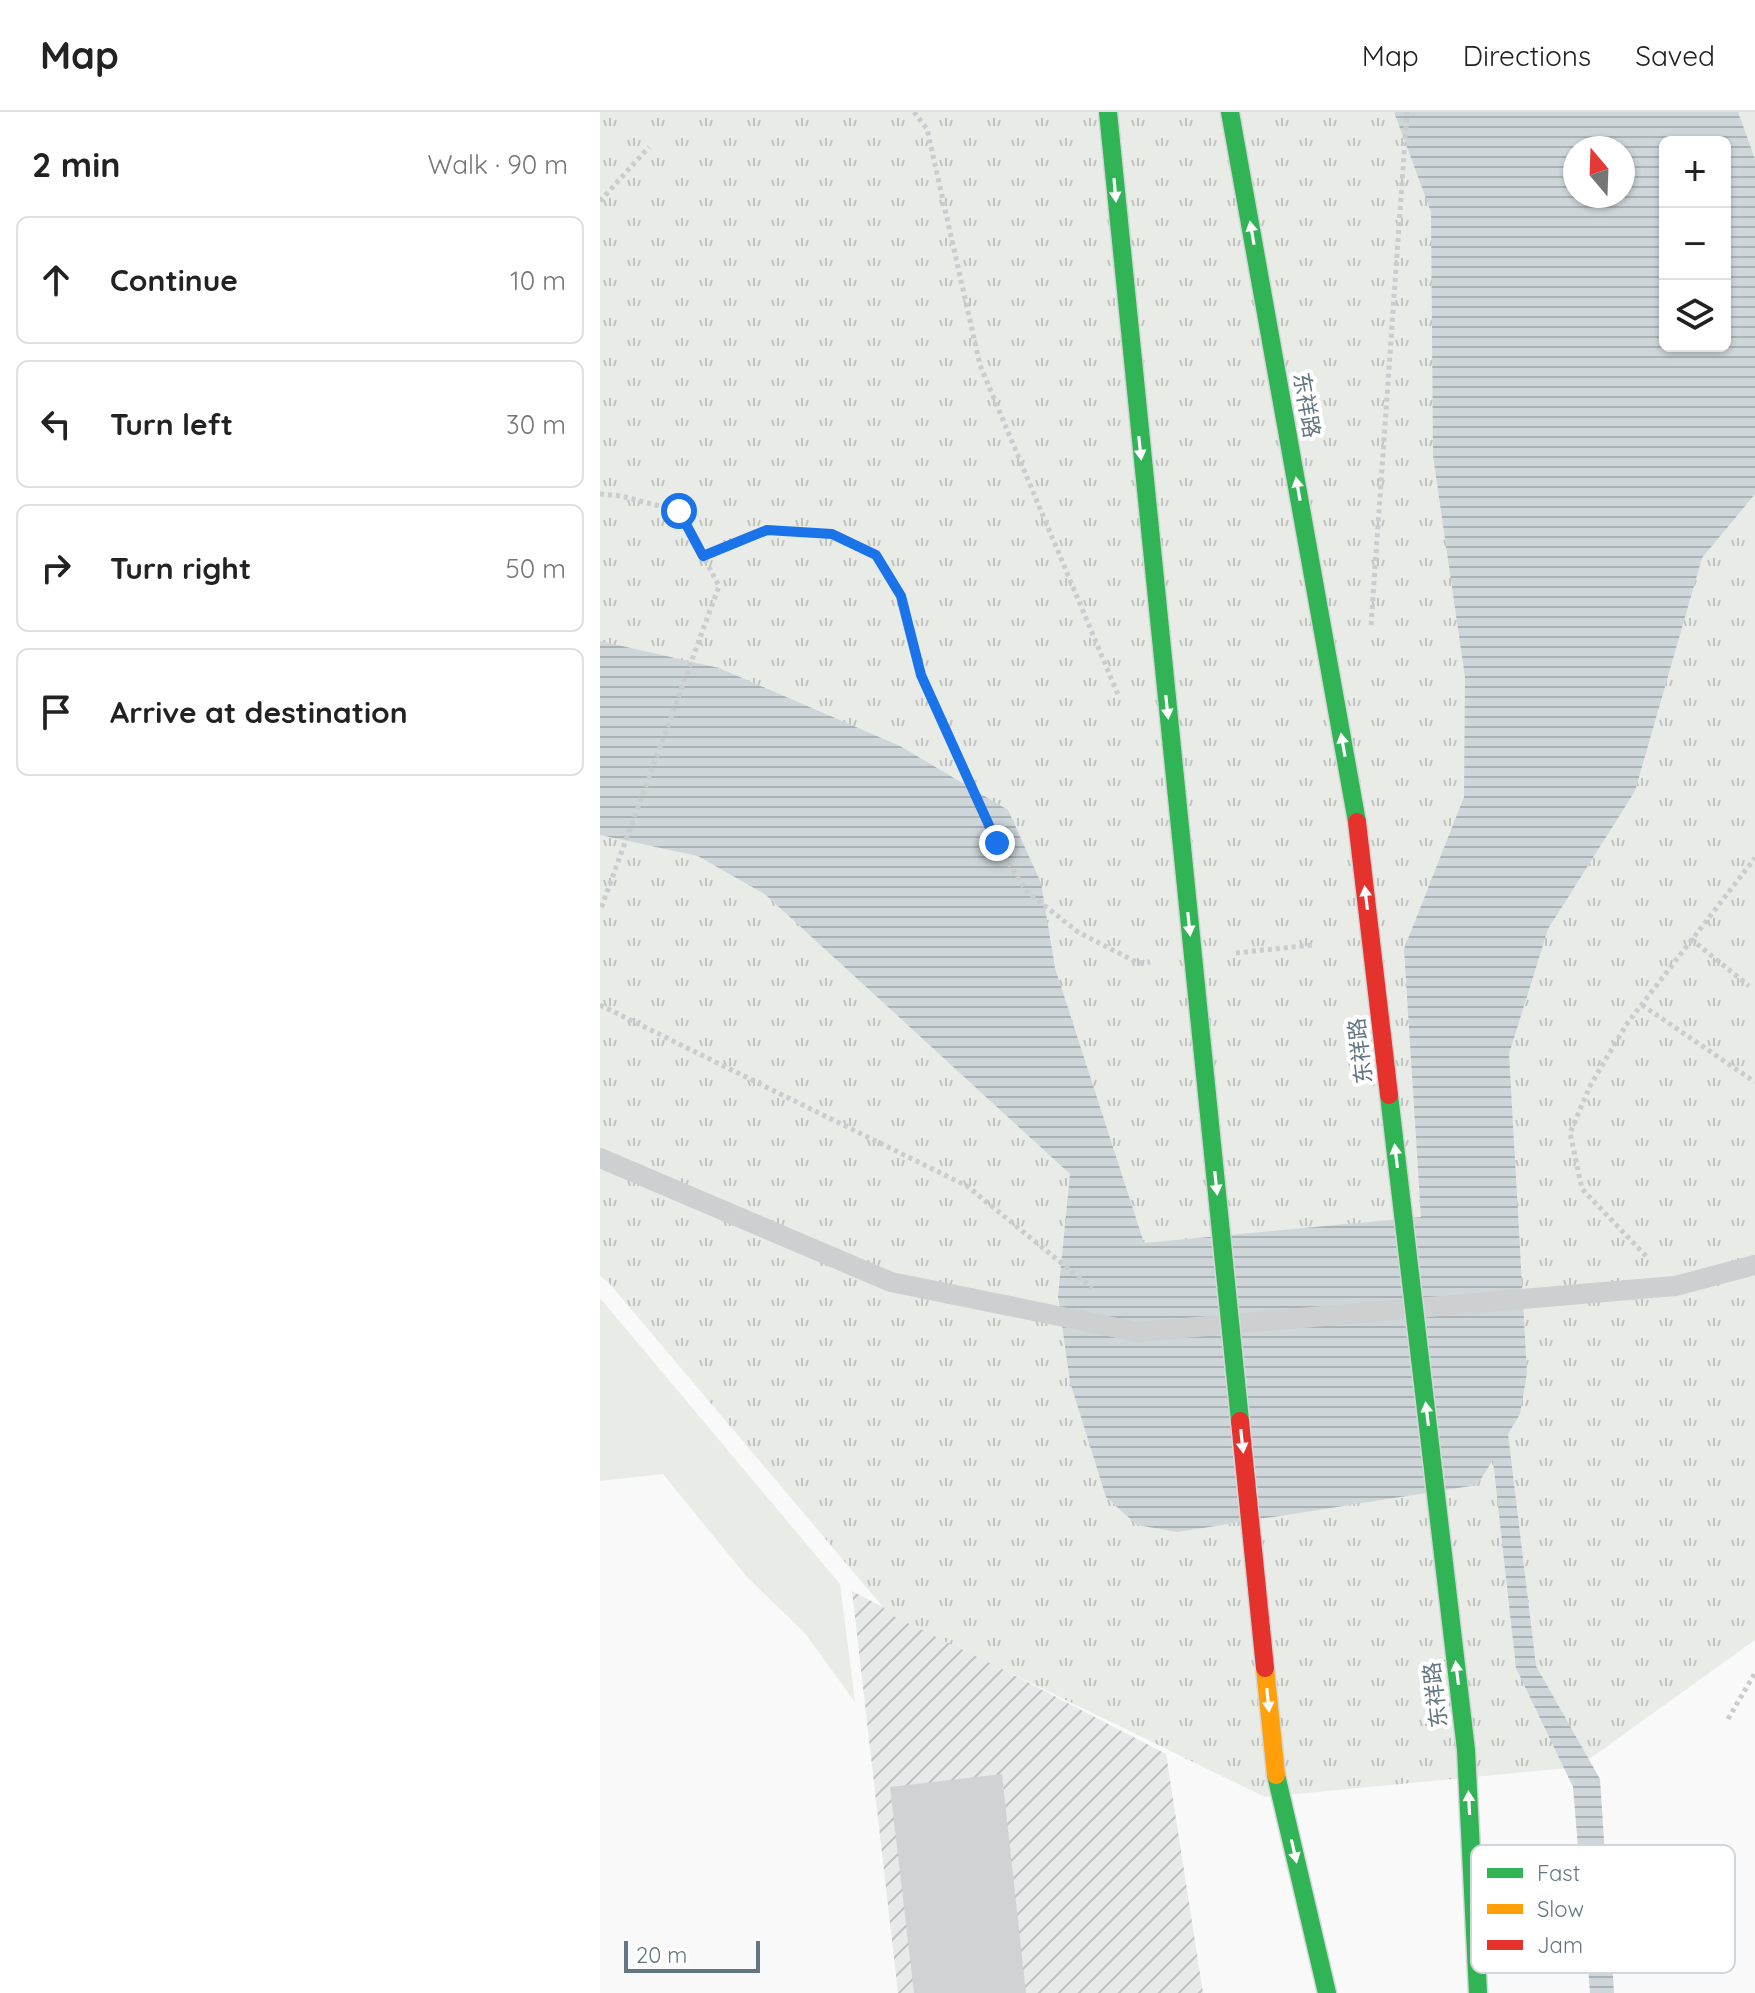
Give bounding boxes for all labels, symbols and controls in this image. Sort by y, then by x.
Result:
text: Map [40,31,119,79]
text: Map [1362,38,1419,73]
text: Directions [1463,38,1591,73]
text: Saved [1635,38,1715,73]
north arrow [1563,136,1635,208]
map controls [1659,136,1731,352]
button: + [1659,136,1731,208]
text: 2 min [32,143,121,186]
text: Walk · 90 m [427,148,568,181]
one-way arrow [1109,178,1122,203]
button: − [1659,208,1731,280]
one-way arrow [1245,220,1257,245]
icon: ahead [34,258,78,302]
text: Continue [110,261,238,299]
text: 10 m [510,264,566,297]
button: layers [1659,280,1731,352]
street label: 东祥路 [1287,370,1327,440]
icon: left [34,402,78,446]
text: Turn left [110,405,233,443]
text: 30 m [506,408,566,441]
one-way arrow [1134,436,1147,461]
one-way arrow [1291,476,1303,501]
route start [661,493,697,529]
icon: right [34,546,78,590]
text: Turn right [110,549,251,587]
text: 50 m [506,552,566,585]
icon: arrive [34,690,78,734]
text: Arrive at destination [110,693,408,731]
one-way arrow [1161,695,1174,720]
one-way arrow [1337,732,1349,757]
route end [979,825,1015,861]
one-way arrow [1359,885,1372,910]
one-way arrow [1183,912,1196,937]
street label: 东祥路 [1342,1017,1378,1085]
one-way arrow [1390,1143,1403,1168]
one-way arrow [1209,1171,1222,1196]
one-way arrow [1420,1401,1433,1426]
one-way arrow [1236,1429,1249,1454]
one-way arrow [1450,1660,1463,1685]
street label: 东祥路 [1417,1661,1453,1729]
one-way arrow [1262,1688,1275,1713]
one-way arrow [1462,1790,1475,1815]
one-way arrow [1288,1839,1300,1864]
legend [1471,1845,1735,1973]
text: Fast [1537,1859,1580,1887]
text: Slow [1537,1895,1584,1923]
text: Jam [1537,1931,1583,1959]
scale bar [624,1937,760,1973]
text: 20 m [636,1941,687,1969]

